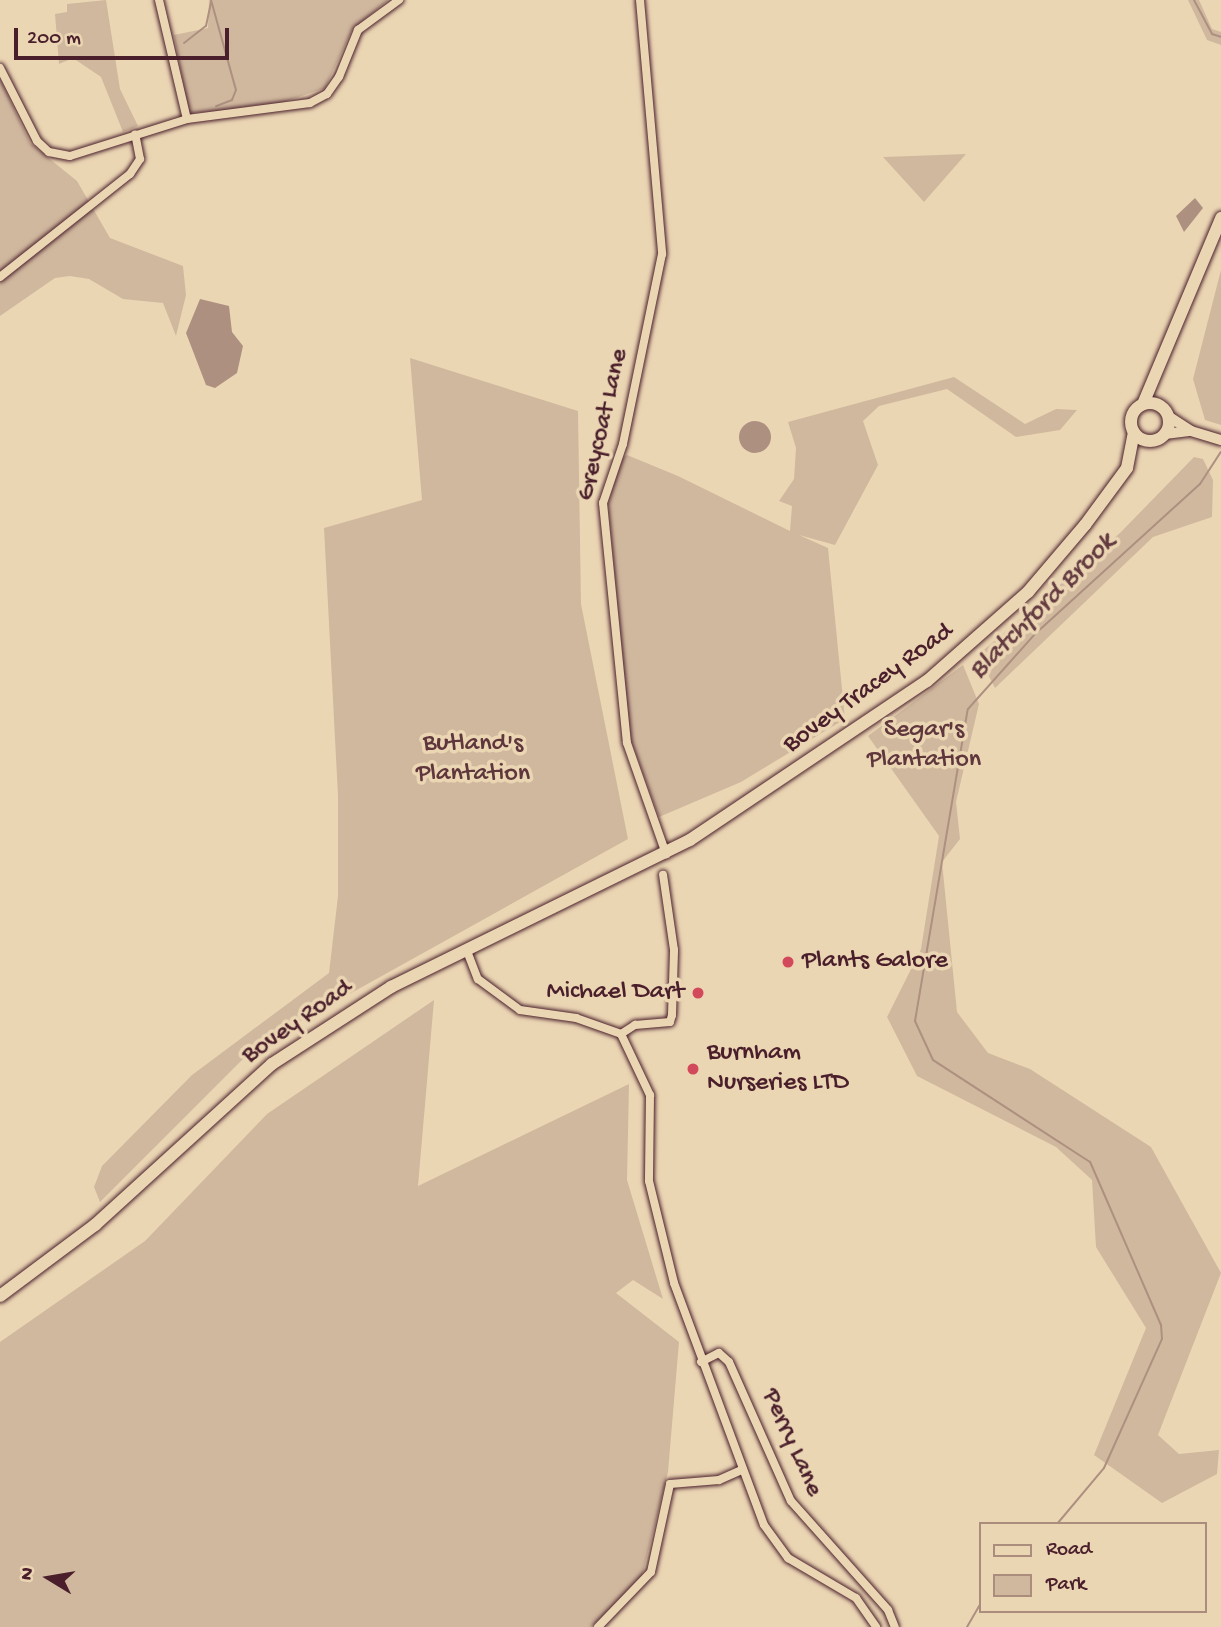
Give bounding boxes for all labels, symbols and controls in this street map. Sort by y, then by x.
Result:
scale bar [18,14,233,58]
text: 200 m [27,27,81,52]
street label: Greycoat Lane [571,346,637,504]
water label: Blatchford Brook [963,527,1123,687]
street label: Bovey Tracey Road [778,617,960,761]
park label: Segar's Plantation [867,715,981,776]
park label: Butland's Plantation [416,729,530,790]
place label: Plants Galore [802,946,948,978]
marker: Plants Galore [780,954,796,970]
street label: Bovey Road [237,974,359,1072]
place label: Michael Dart [547,977,684,1009]
marker: Michael Dart [690,985,706,1001]
place label: Burnham Nurseries LTD [707,1038,849,1100]
marker: Burnham Nurseries LTD [685,1061,701,1077]
street label: Perry Lane [753,1384,829,1502]
legend [979,1522,1207,1613]
text: Road [1046,1538,1092,1563]
north arrow [14,1543,84,1613]
text: N [15,1566,40,1582]
text: Park [1046,1573,1086,1598]

